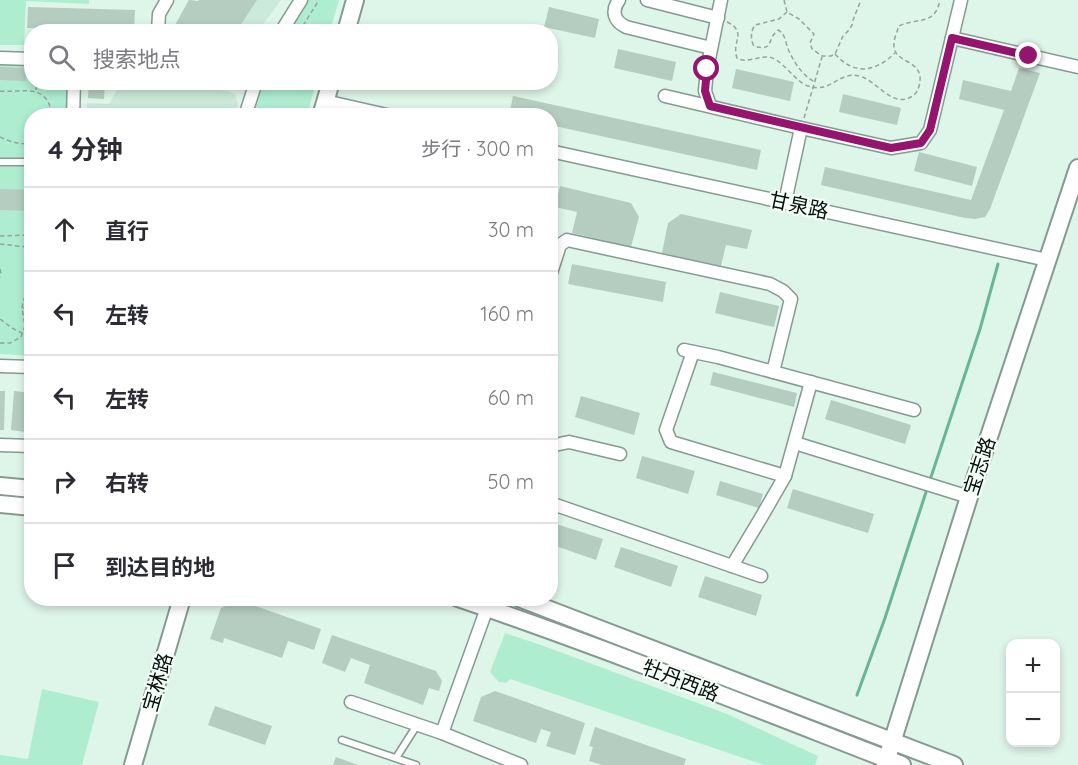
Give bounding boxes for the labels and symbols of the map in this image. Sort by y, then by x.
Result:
route end [1015,42,1041,68]
route start [693,55,719,81]
street label: 甘泉路 [767,187,831,223]
street label: 宝志路 [958,434,1000,498]
street label: 宝林路 [137,650,177,714]
street label: 牡丹西路 [639,654,723,706]

